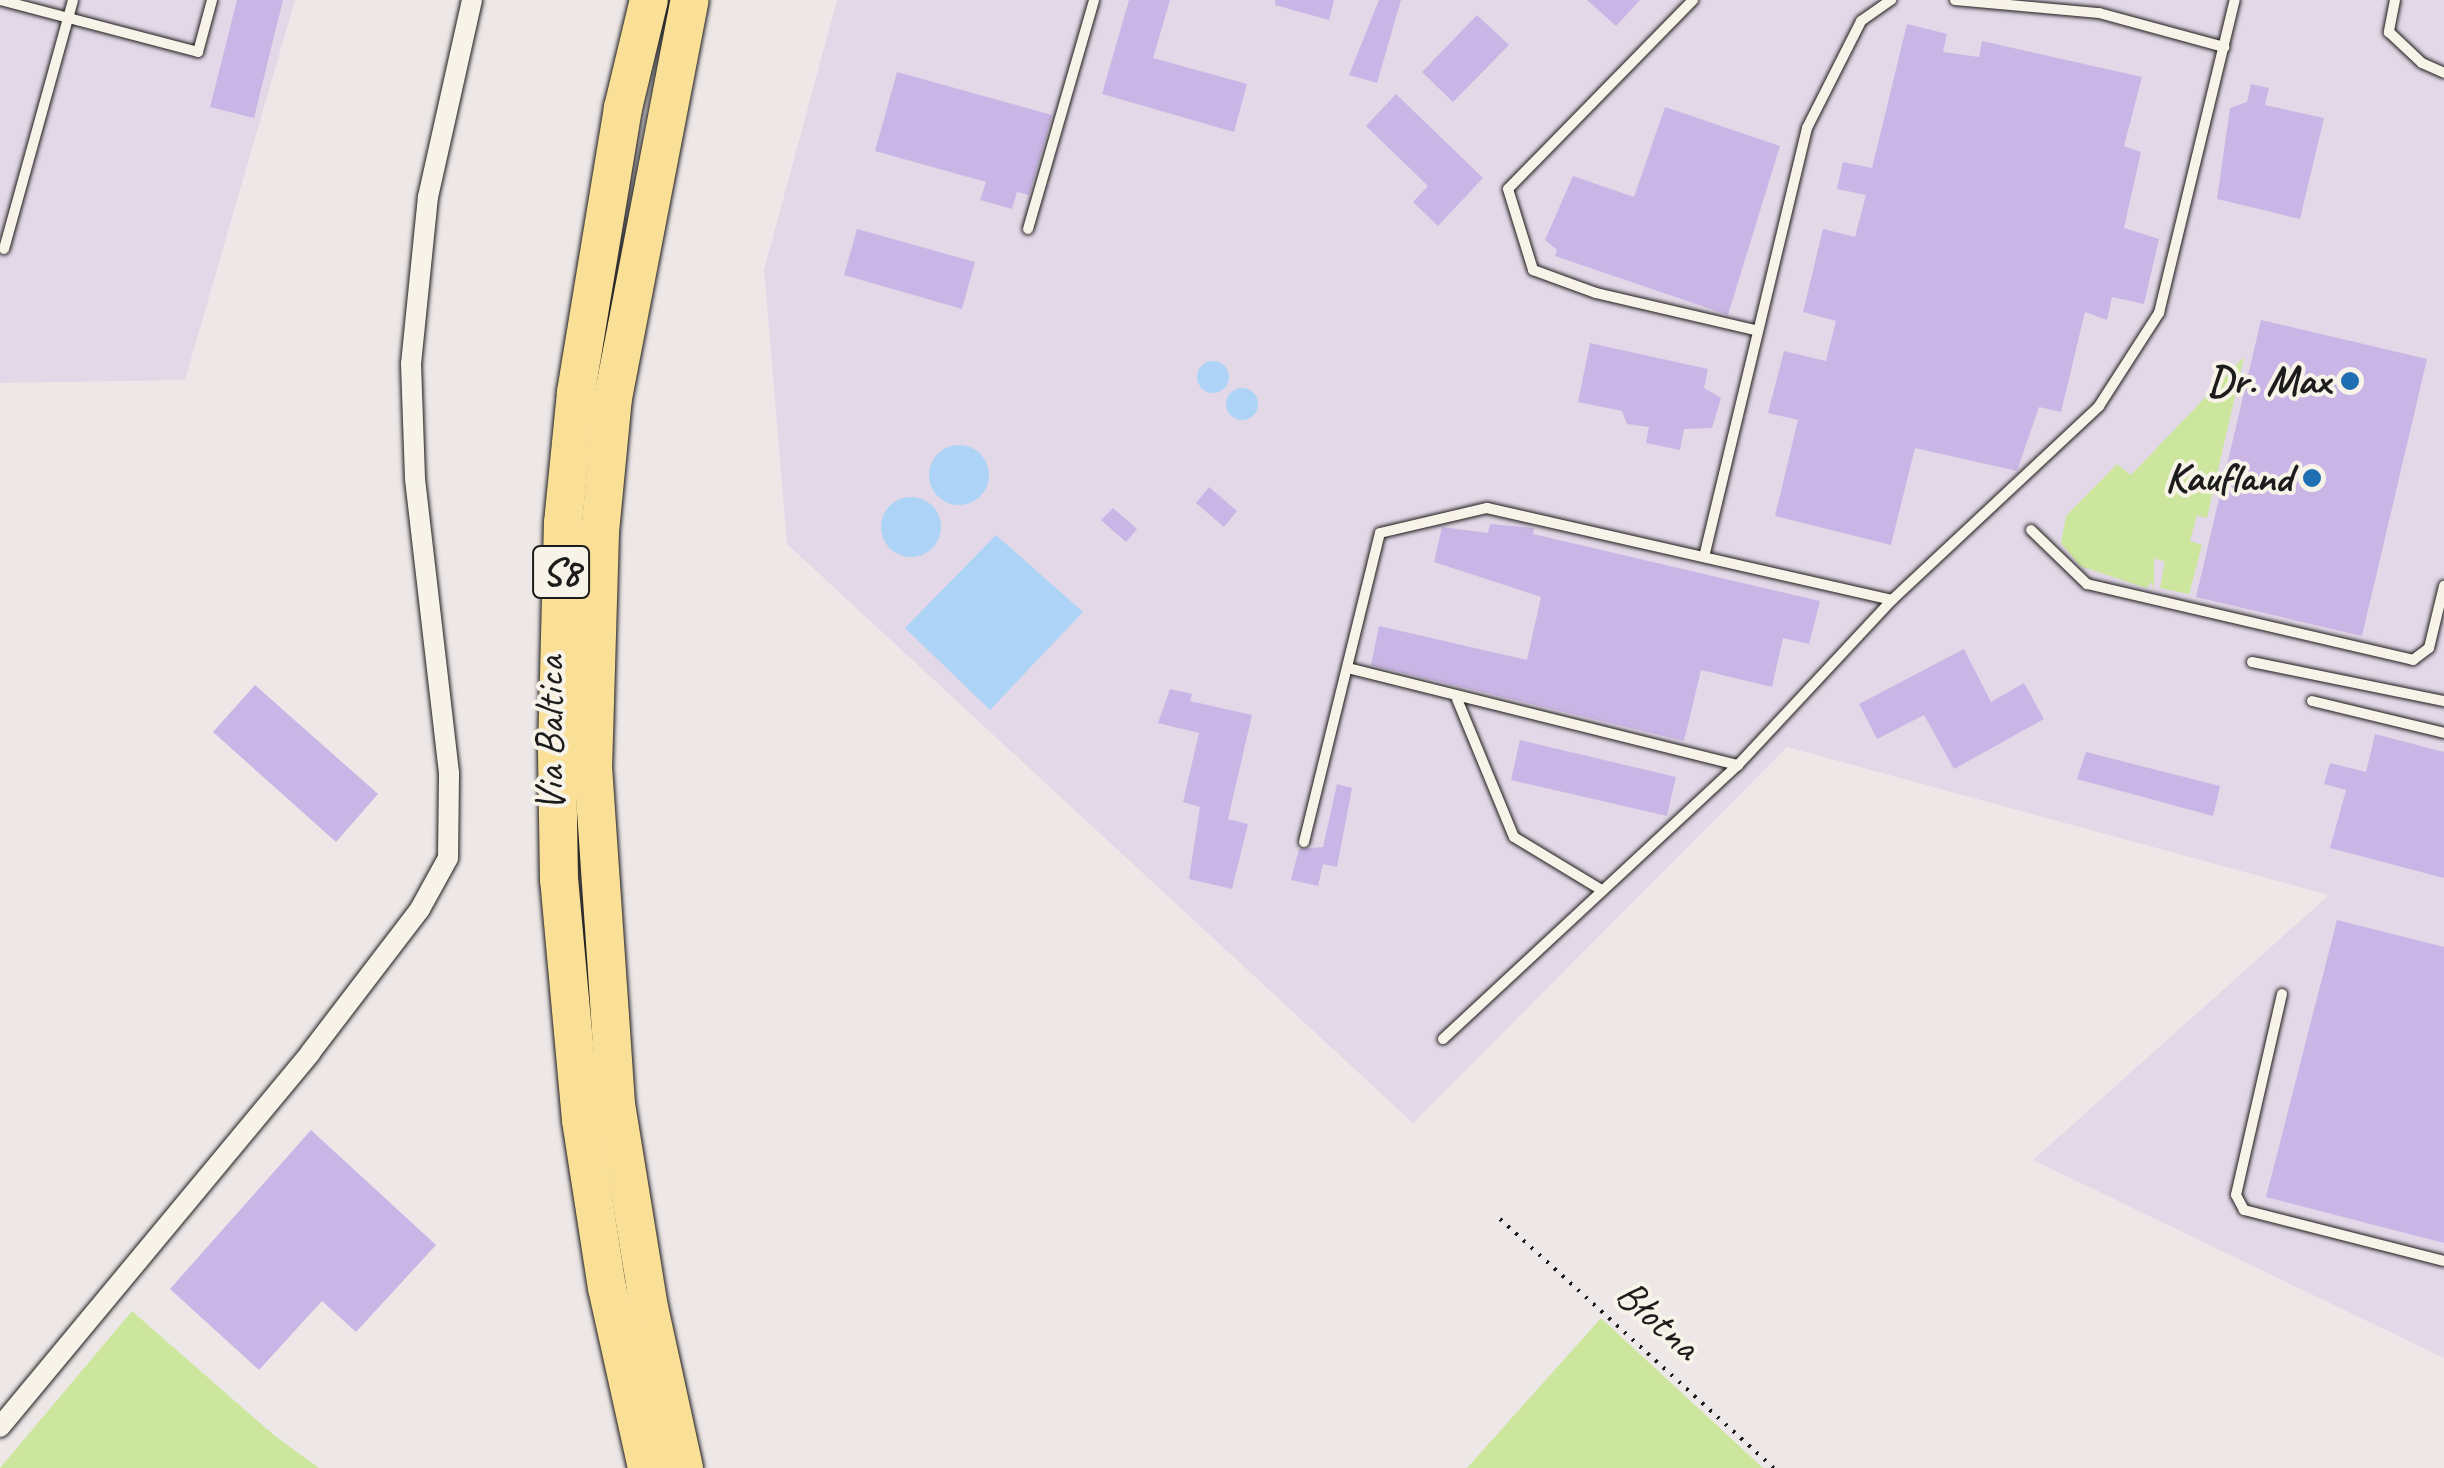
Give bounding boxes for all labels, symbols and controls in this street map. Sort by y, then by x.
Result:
place label: Dr. Max [2208,356,2330,406]
marker: Dr. Max [2339,370,2361,392]
place label: Kaufland [2165,453,2292,503]
marker: Kaufland [2301,467,2323,489]
road number: S8 [531,537,591,607]
street label: Via Baltica [525,655,575,813]
street label: Błotna [1606,1269,1710,1371]

